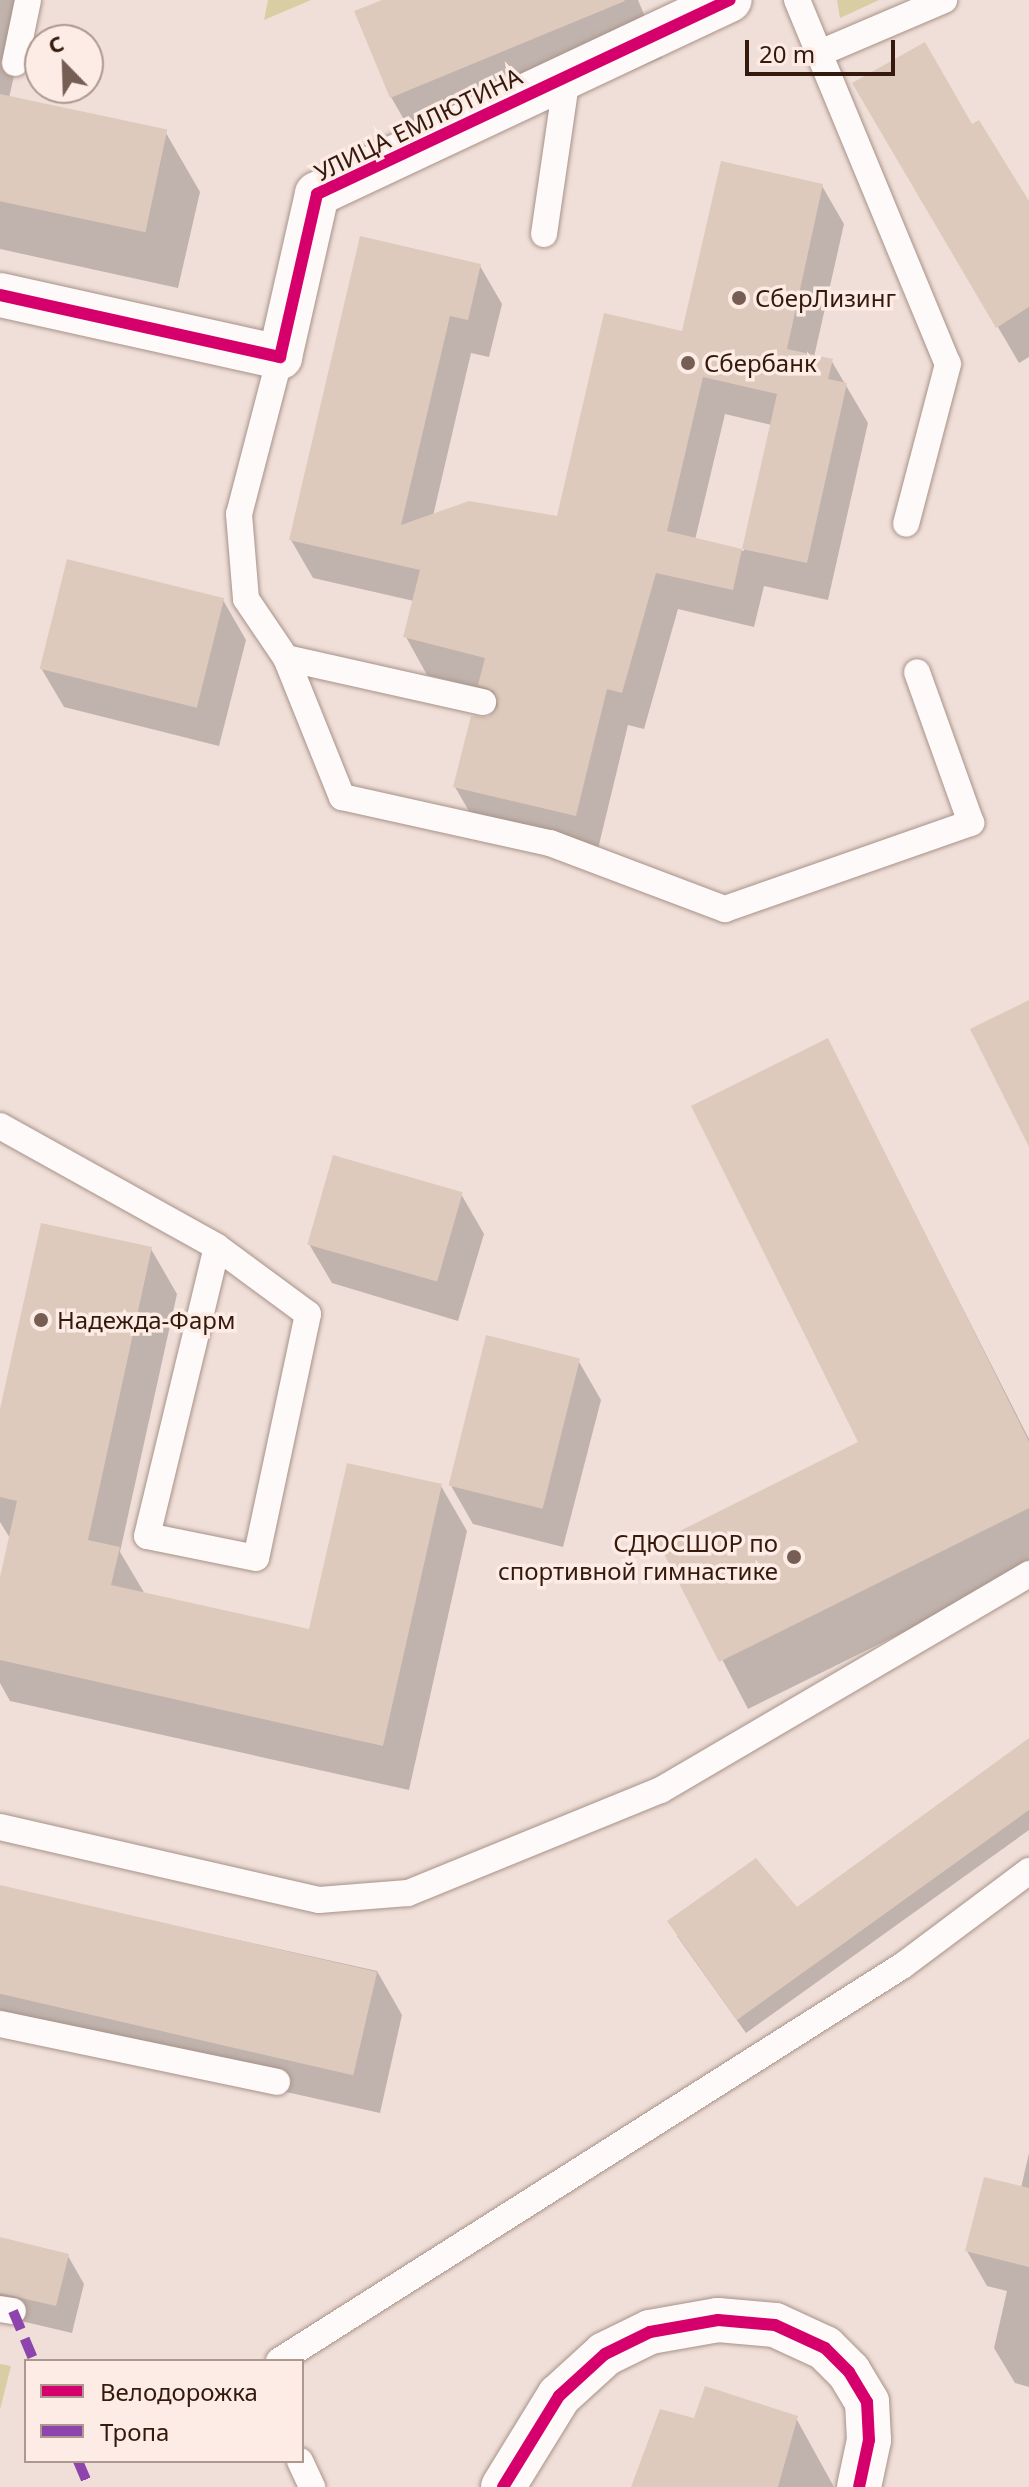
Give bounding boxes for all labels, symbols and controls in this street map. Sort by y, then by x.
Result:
north arrow [24,24,104,104]
scale bar [749,24,899,74]
text: С [43,27,68,60]
text: 20 m [759,37,815,70]
street label: УЛИЦА ЕМЛЮТИНА [310,61,526,187]
place label: СберЛизинг [755,284,896,312]
marker: СберЛизинг [730,289,748,307]
place label: Сбербанк [704,349,817,377]
marker: Сбербанк [679,354,697,372]
place label: Надежда-Фарм [57,1306,235,1334]
marker: Надежда-Фарм [32,1311,50,1329]
place label: СДЮСШОР по спортивной гимнастике [498,1529,778,1585]
marker: СДЮСШОР по спортивной гимнастике [785,1548,803,1566]
legend [24,2359,304,2463]
text: Велодорожка [100,2375,258,2408]
text: Тропа [100,2415,169,2448]

